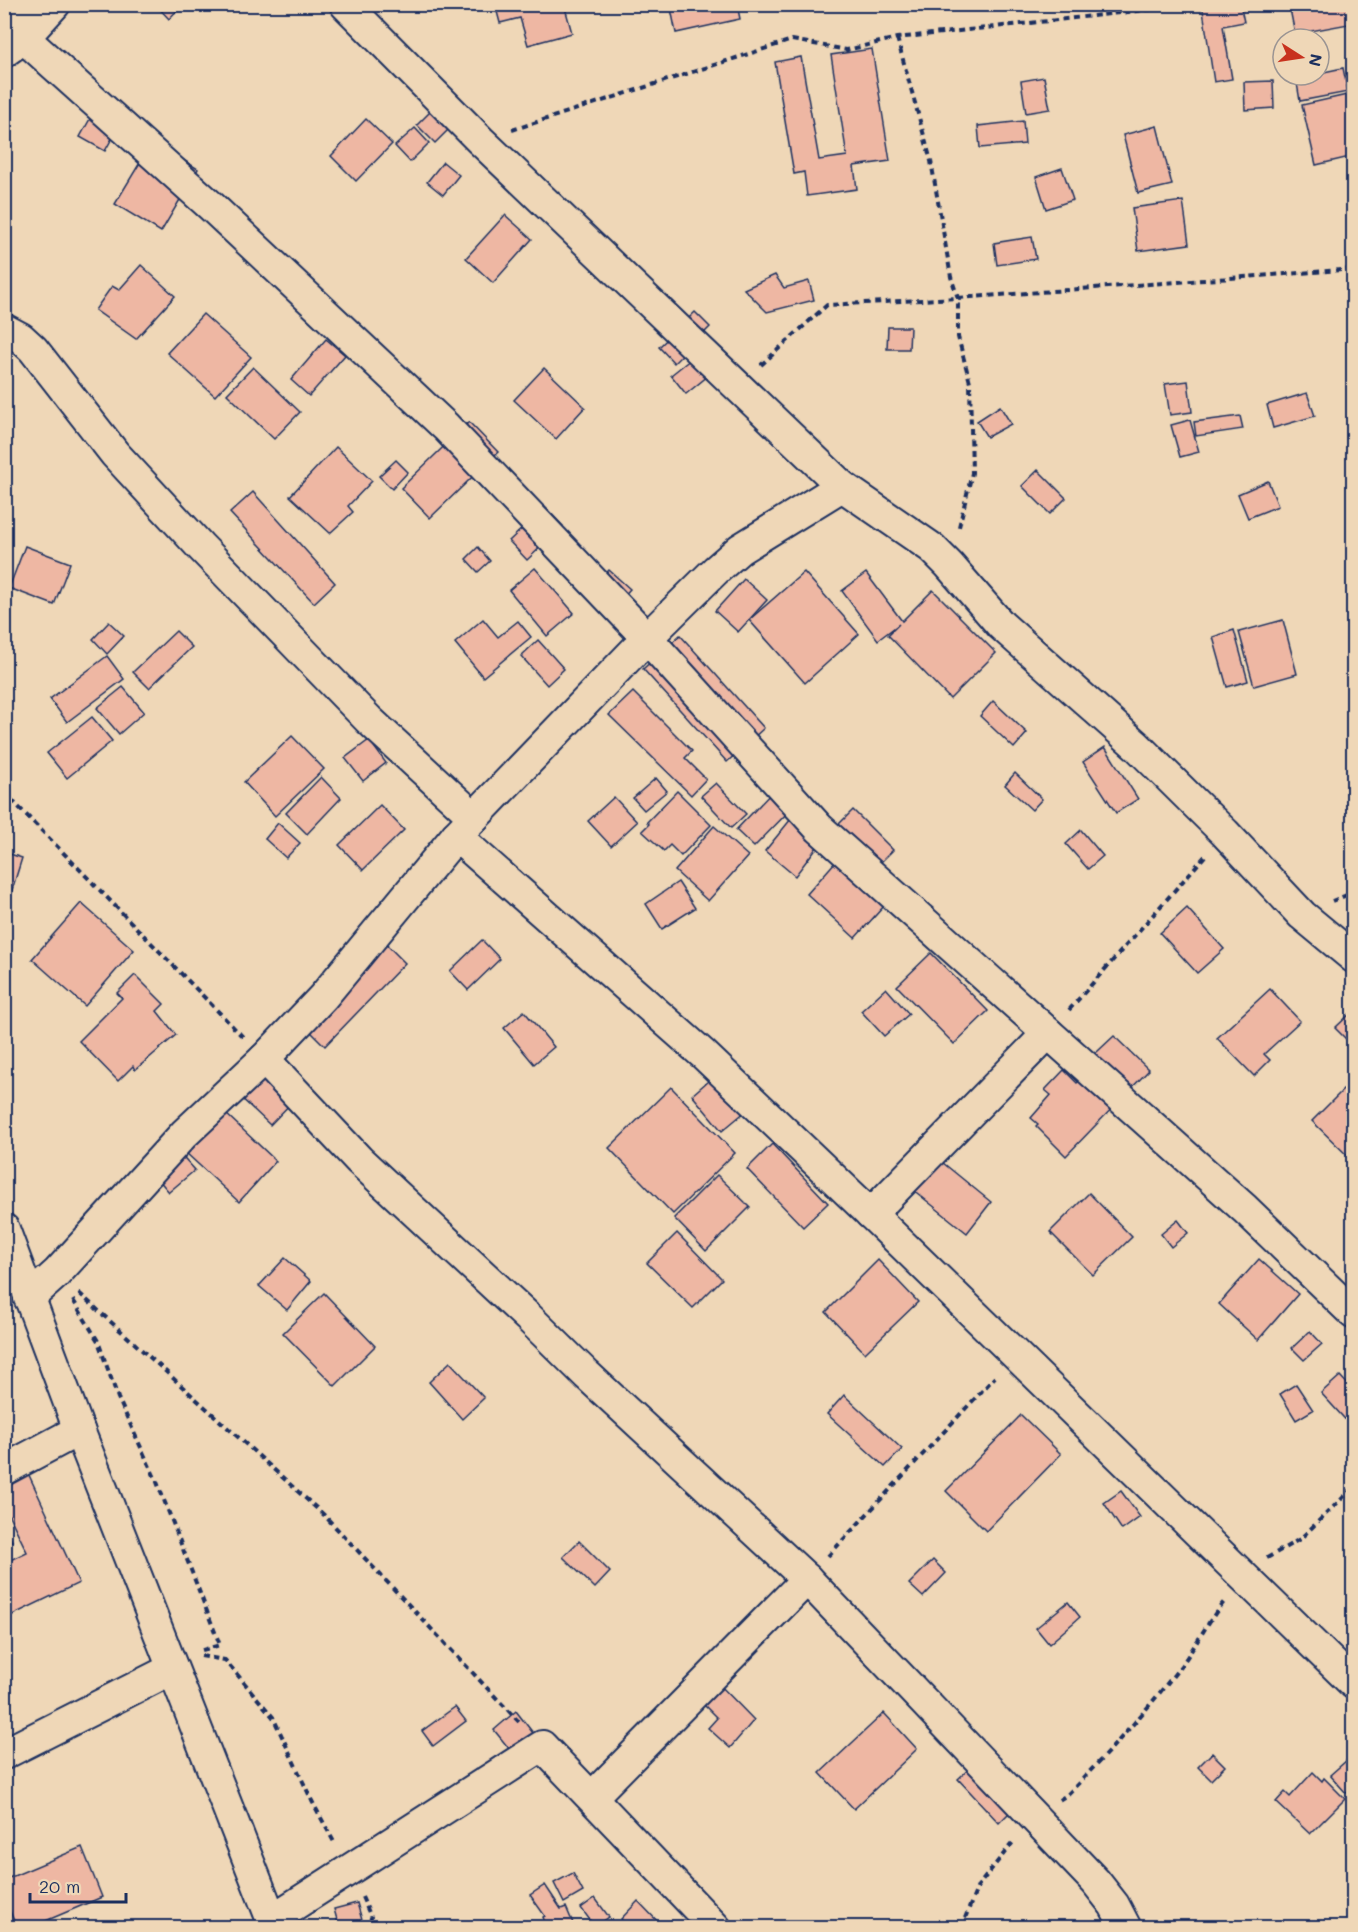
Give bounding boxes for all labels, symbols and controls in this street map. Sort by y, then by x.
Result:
north arrow [1271,27,1331,87]
text: N [1305,52,1328,68]
scale bar [30,1866,126,1904]
text: 20 m [39,1874,80,1898]

